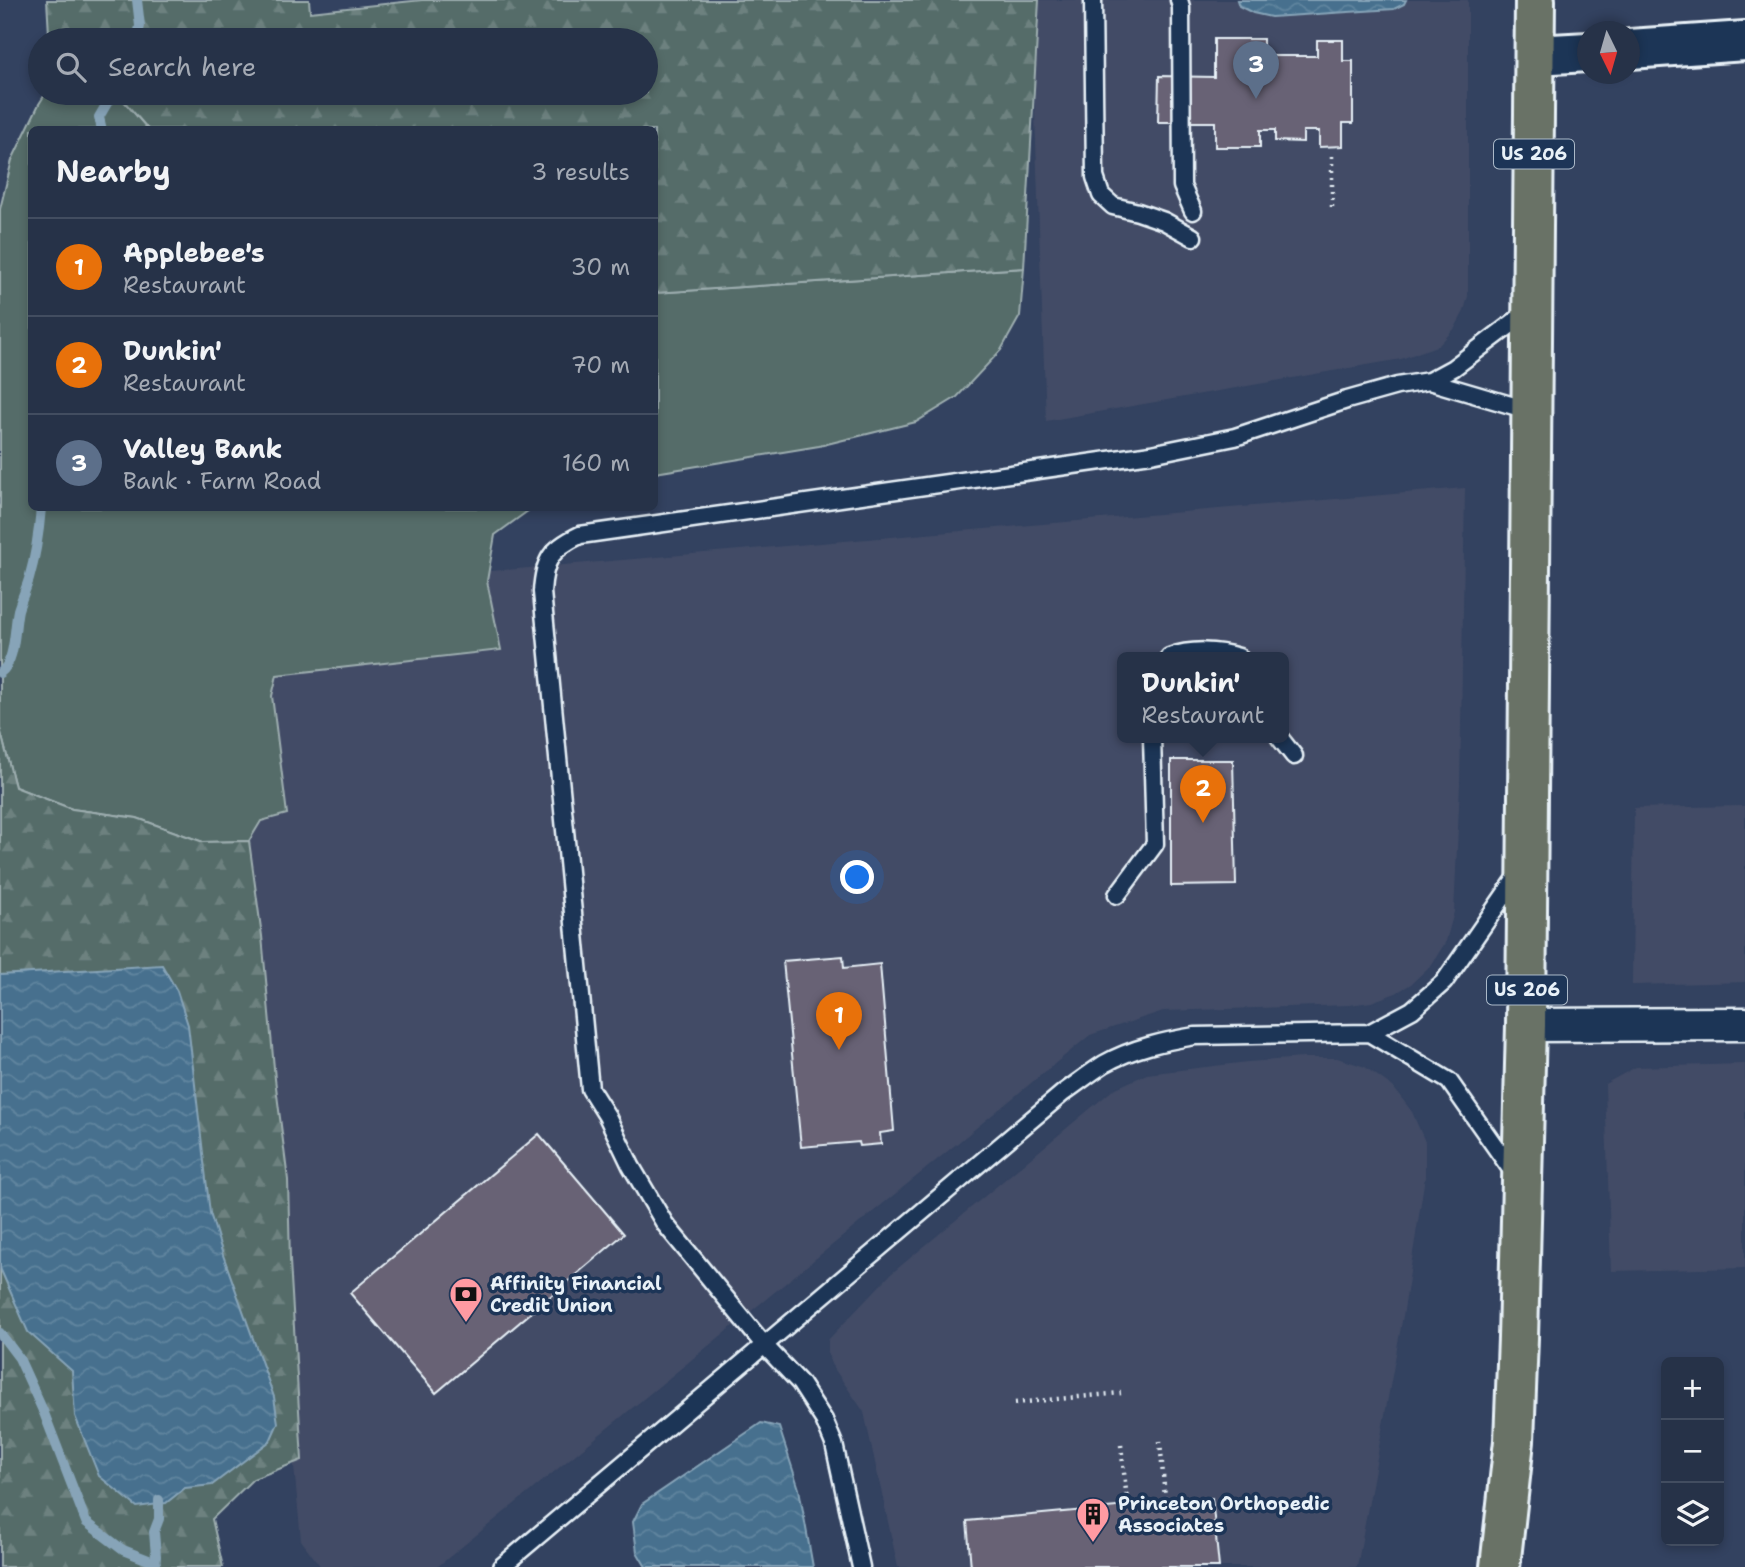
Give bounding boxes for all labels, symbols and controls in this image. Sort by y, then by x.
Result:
north arrow [1577,21,1640,84]
search box [28,28,658,105]
pin: 3 [1233,41,1279,99]
icon: search [52,48,90,86]
text: Search here [108,49,257,84]
road number: US 206 [1494,140,1574,168]
text: Nearby [56,151,171,192]
text: 3 results [531,157,630,187]
text: Applebee's [123,235,265,270]
text: 1 [74,252,84,282]
text: 30 m [571,252,630,282]
text: Restaurant [123,270,246,300]
text: Dunkin' [123,333,222,368]
text: 2 [71,350,87,380]
text: 70 m [571,350,630,380]
text: Restaurant [123,368,246,398]
text: Valley Bank [123,431,282,466]
text: 3 [71,448,87,478]
text: 160 m [562,448,630,478]
text: Bank · Farm Road [123,466,321,496]
popup [1117,652,1289,743]
text: Dunkin' [1141,665,1241,700]
text: Restaurant [1141,700,1265,730]
pin: 2 [1180,765,1226,823]
your location [840,860,874,894]
road number: US 206 [1487,975,1567,1004]
pin: 1 [816,992,862,1050]
place label: Affinity Financial Credit Union [490,1271,662,1318]
bank icon: Affinity Financial Credit Union [447,1275,485,1324]
map controls [1661,1357,1724,1546]
button: + [1661,1357,1724,1420]
button: − [1661,1420,1724,1483]
button: layers [1661,1483,1724,1546]
place label: Princeton Orthopedic Associates [1118,1491,1330,1538]
building icon: Princeton Orthopedic Associates [1074,1495,1112,1544]

